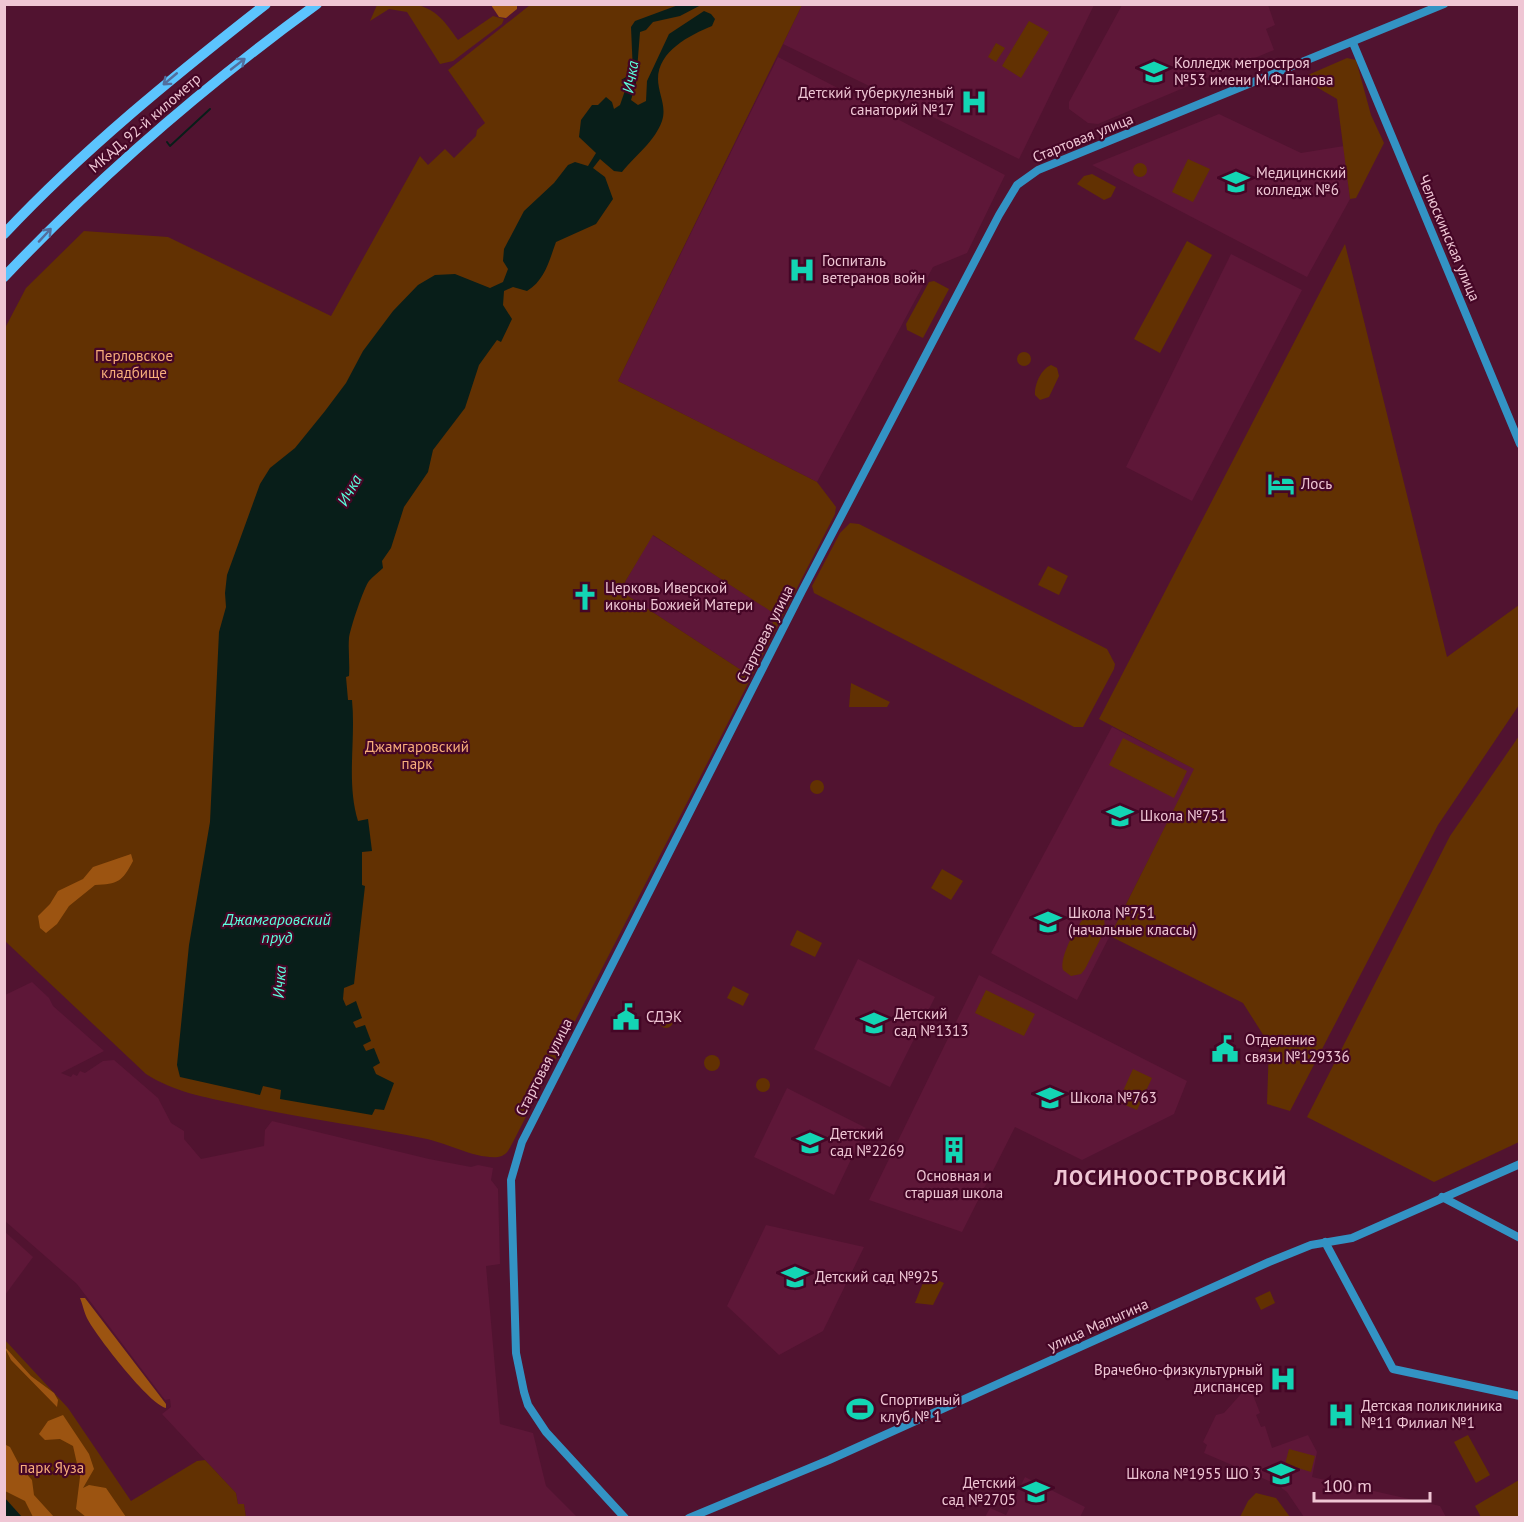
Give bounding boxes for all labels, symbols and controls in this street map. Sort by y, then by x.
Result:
place label: Колледж метростроя №53 имени М.Ф.Панова [1174,53,1333,89]
school or university icon: Колледж метростроя №53 имени М.Ф.Панова [1139,57,1169,87]
one-way arrow [230,58,246,71]
water label: Ичка [618,59,642,95]
street label: МКАД, 92-й километр [85,69,205,176]
one-way arrow [162,73,178,86]
place label: Детский туберкулезный санаторий №17 [798,83,954,119]
hospital icon: Детский туберкулезный санаторий №17 [959,87,989,117]
street label: Стартовая улица [1030,109,1136,166]
place label: Медицинский колледж №6 [1256,163,1346,199]
school or university icon: Медицинский колледж №6 [1221,167,1251,197]
street label: Челюскинская улица [1414,172,1485,304]
one-way arrow [37,227,52,242]
place label: Госпиталь ветеранов войн [822,251,925,287]
hospital icon: Госпиталь ветеранов войн [787,255,817,285]
park label: Перловское кладбище [95,346,173,382]
hotel icon: Лось [1266,469,1296,499]
water label: Ичка [332,471,366,509]
place label: Лось [1300,474,1332,493]
place label: Церковь Иверской иконы Божией Матери [605,578,753,614]
church icon: Церковь Иверской иконы Божией Матери [570,582,600,612]
street label: Стартовая улица [732,582,797,686]
park label: Джамгаровский парк [365,737,469,773]
school or university icon: Школа №751 [1105,801,1135,831]
place label: Школа №751 [1140,806,1227,825]
place label: Школа №751 (начальные классы) [1068,903,1197,939]
school or university icon: Школа №751 (начальные классы) [1033,907,1063,937]
water label: Джамгаровский пруд [221,909,331,947]
water label: Ичка [268,965,290,999]
public building icon: СДЭК [611,1002,641,1032]
place label: Детский сад №1313 [894,1004,968,1040]
place label: СДЭК [646,1007,682,1026]
school or university icon: Детский сад №1313 [859,1008,889,1038]
street label: Стартовая улица [511,1015,576,1119]
place label: Отделение связи №129336 [1245,1030,1350,1066]
public building icon: Отделение связи №129336 [1210,1034,1240,1064]
school or university icon: Школа №763 [1035,1083,1065,1113]
place label: Школа №763 [1070,1088,1157,1107]
place label: Детский сад №2269 [830,1124,904,1160]
school or university icon: Детский сад №2269 [795,1128,825,1158]
building icon: Основная и старшая школа [939,1135,969,1165]
district label: ЛОСИНООСТРОВСКИЙ [1053,1164,1288,1191]
place label: Основная и старшая школа [905,1166,1003,1202]
school or university icon: Детский сад №925 [780,1262,810,1292]
place label: Детский сад №925 [815,1267,939,1286]
street label: улица Малыгина [1045,1294,1151,1355]
place label: Врачебно-физкультурный диспансер [1094,1360,1263,1396]
hospital icon: Врачебно-физкультурный диспансер [1268,1364,1298,1394]
place label: Спортивный клуб № 1 [880,1390,960,1426]
sports icon: Спортивный клуб № 1 [845,1394,875,1424]
place label: Детская поликлиника №11 Филиал №1 [1361,1396,1503,1432]
hospital icon: Детская поликлиника №11 Филиал №1 [1326,1400,1356,1430]
park label: парк Яуза [20,1458,84,1477]
school or university icon: Школа №1955 ШО 3 [1266,1459,1296,1489]
place label: Школа №1955 ШО 3 [1126,1464,1261,1483]
scale bar [1314,1465,1430,1503]
place label: Детский сад №2705 [942,1473,1016,1509]
text: 100 m [1323,1474,1372,1497]
school or university icon: Детский сад №2705 [1021,1477,1051,1507]

